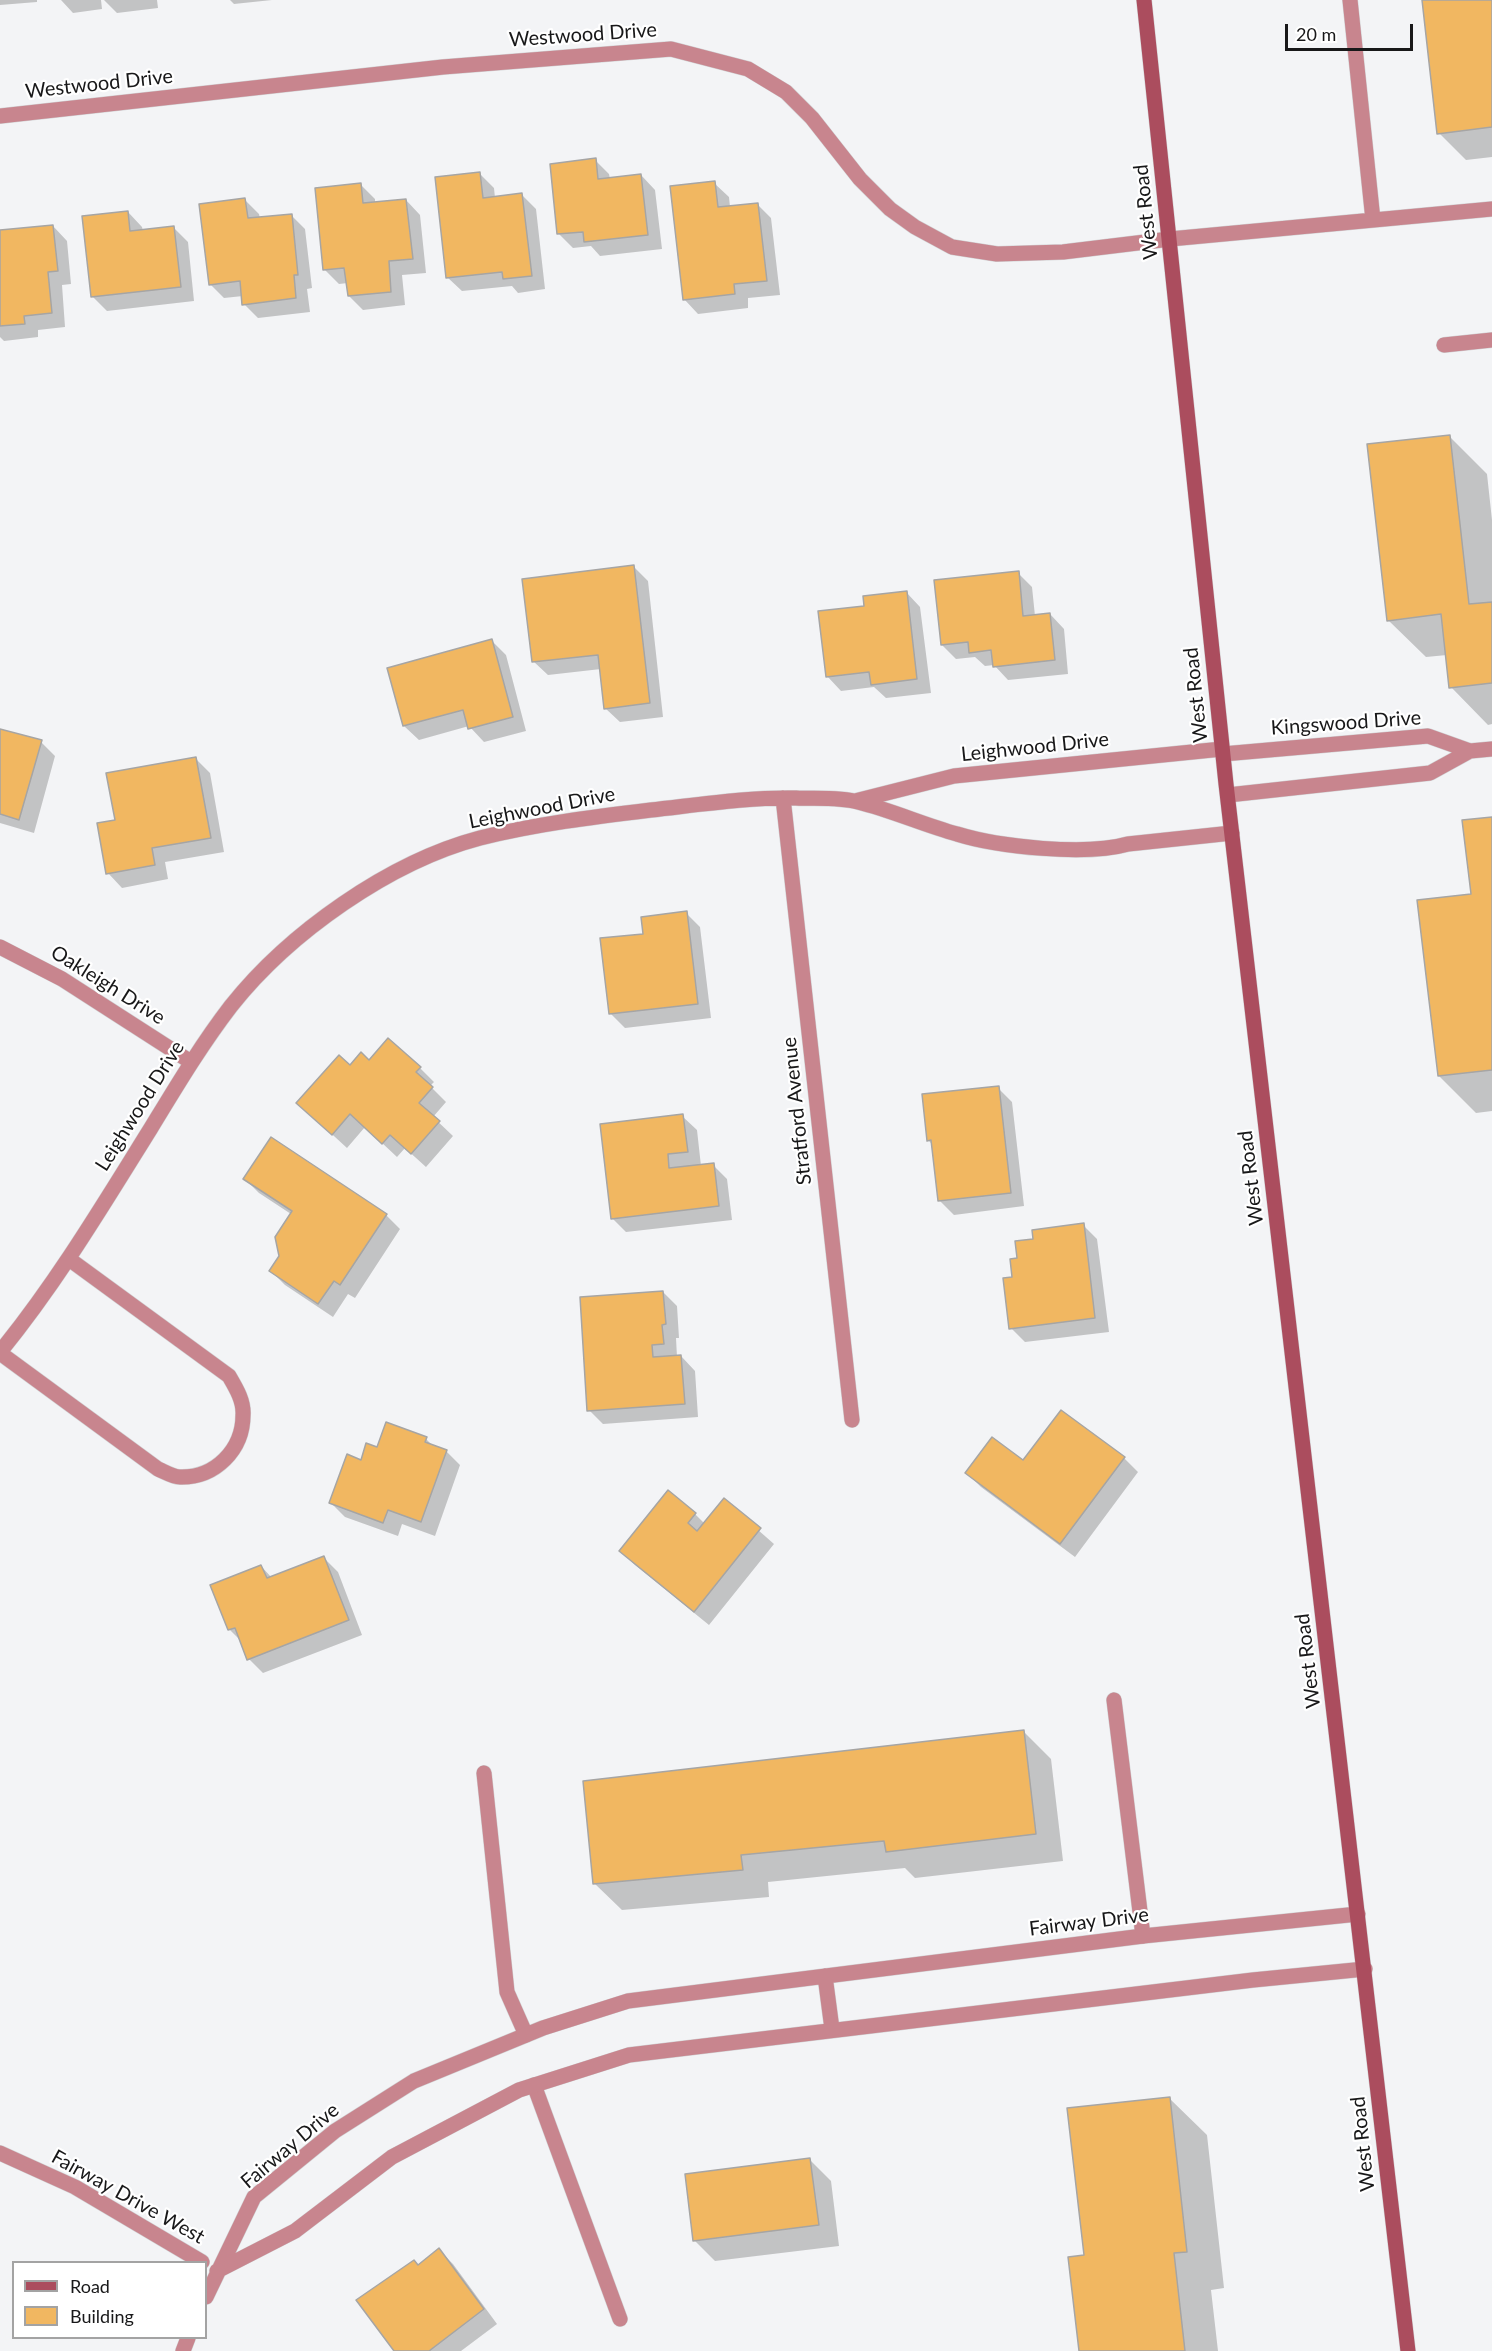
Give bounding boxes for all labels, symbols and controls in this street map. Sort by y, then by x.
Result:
scale bar [1288,12,1416,50]
street label: Westwood Drive [508,18,658,52]
text: 20 m [1296,23,1336,45]
street label: Westwood Drive [24,64,174,104]
street label: West Road [1129,163,1163,261]
street label: West Road [1179,646,1213,744]
street label: Kingswood Drive [1270,706,1422,740]
street label: Leighwood Drive [960,727,1110,767]
street label: Leighwood Drive [467,782,617,834]
street label: Oakleigh Drive [46,940,170,1030]
street label: Stratford Avenue [777,1036,817,1186]
street label: Leighwood Drive [90,1037,190,1175]
street label: West Road [1233,1129,1269,1227]
street label: West Road [1290,1612,1326,1710]
street label: Fairway Drive [1028,1903,1150,1941]
street label: West Road [1346,2095,1380,2193]
street label: Fairway Drive [236,2098,344,2194]
street label: Fairway Drive West [47,2145,209,2249]
legend [12,2261,207,2339]
text: Road [70,2275,110,2297]
text: Building [70,2305,134,2327]

